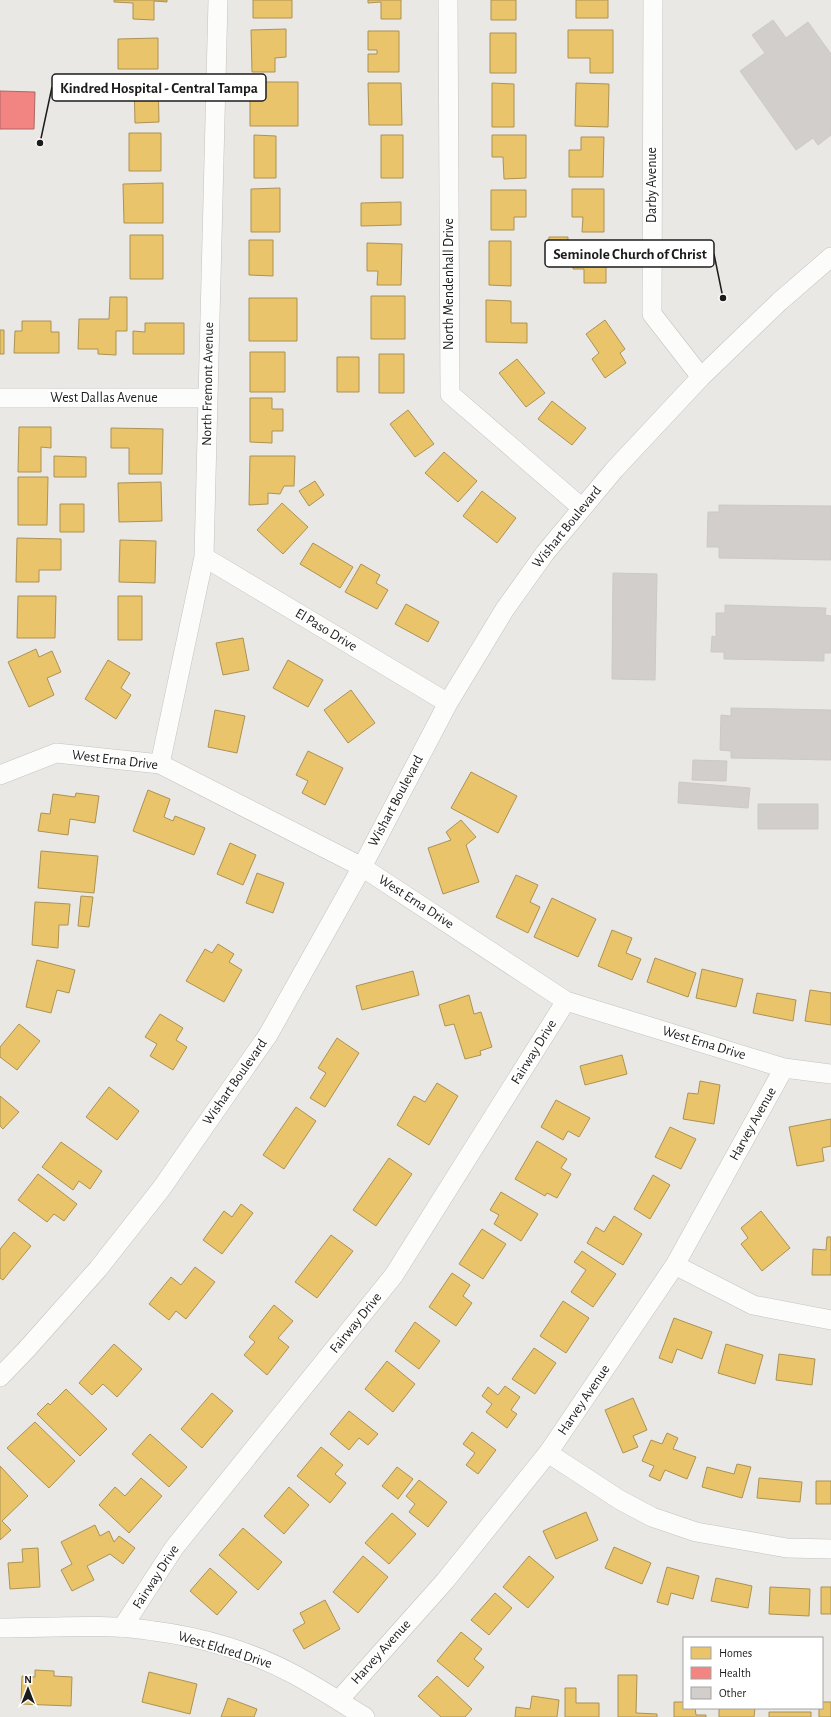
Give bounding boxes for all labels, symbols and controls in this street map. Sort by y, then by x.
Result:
callout: Kindred Hospital - Central Tampa [52,74,266,101]
text: Kindred Hospital - Central Tampa [60,81,258,96]
street label: Darby Avenue [645,147,659,223]
street label: North Mendenhall Drive [442,218,456,350]
callout: Seminole Church of Christ [545,240,714,267]
text: Seminole Church of Christ [553,247,707,262]
street label: North Fremont Avenue [200,322,216,446]
street label: West Dallas Avenue [50,391,158,405]
street label: Wishart Boulevard [530,483,604,571]
street label: El Paso Drive [293,606,359,654]
street label: West Erna Drive [71,748,159,772]
street label: Wishart Boulevard [366,753,426,849]
street label: West Erna Drive [376,873,456,931]
street label: Fairway Drive [509,1017,559,1087]
street label: West Erna Drive [661,1024,747,1062]
street label: Wishart Boulevard [200,1037,270,1127]
street label: Harvey Avenue [727,1085,779,1163]
street label: Fairway Drive [328,1290,384,1356]
street label: Harvey Avenue [555,1362,613,1438]
street label: Fairway Drive [130,1543,182,1611]
street label: Harvey Avenue [348,1617,414,1687]
street label: West Eldred Drive [176,1629,274,1671]
legend [683,1637,823,1709]
text: Homes [719,1647,752,1659]
text: Health [719,1667,751,1679]
north arrow [8,1669,48,1709]
text: N [24,1674,32,1685]
text: Other [719,1687,746,1699]

